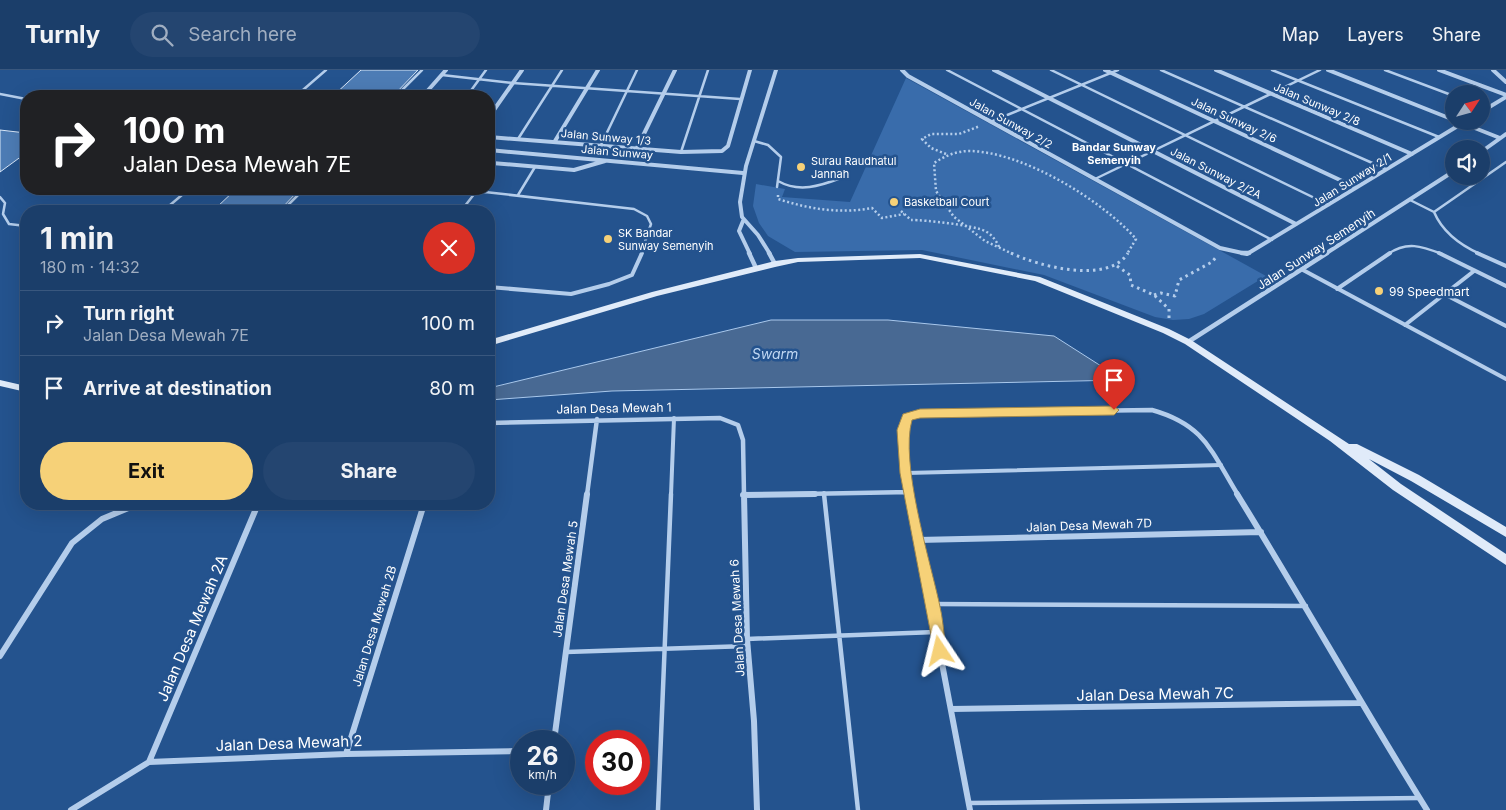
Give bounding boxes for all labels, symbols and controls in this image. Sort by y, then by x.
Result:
search box [130,12,480,57]
text: Turnly [25,20,100,49]
icon: search [148,21,176,49]
text: Search here [188,23,297,46]
text: Map [1282,24,1319,45]
text: Layers [1347,24,1404,45]
text: Share [1432,24,1481,45]
street label: Jalan Sunway 2/8 [1272,79,1363,129]
north arrow [1445,85,1490,130]
map controls [1445,85,1490,185]
street label: Jalan Sunway 2/2 [967,94,1055,152]
street label: Jalan Sunway 2/6 [1189,94,1279,146]
text: 100 m [123,109,226,151]
icon: right [40,110,105,175]
street label: Jalan Sunway 1/3 [560,126,652,148]
district label: Bandar Sunway Semenyih [1072,140,1156,167]
button: sound [1445,140,1490,185]
street label: Jalan Sunway [580,142,654,162]
street label: Jalan Sunway 2/2A [1168,144,1264,202]
street label: Jalan Sunway 2/1 [1310,150,1394,210]
text: Jalan Desa Mewah 7E [123,151,351,177]
place label: Surau Raudhatul Jannah [811,154,896,181]
marker: Surau Raudhatul Jannah [795,161,807,173]
place label: Basketball Court [904,195,990,209]
marker: Basketball Court [888,196,900,208]
street label: Jalan Sunway Semenyih [1254,205,1378,293]
text: 1 min [40,220,114,256]
button: close [423,222,475,274]
place label: SK Bandar Sunway Semenyih [618,226,714,253]
marker: SK Bandar Sunway Semenyih [602,233,614,245]
text: 180 m · 14:32 [40,257,140,277]
place label: 99 Speedmart [1389,284,1470,299]
marker: 99 Speedmart [1373,285,1385,297]
text: Turn right [83,302,174,325]
icon: right [40,309,68,337]
text: 100 m [421,312,475,335]
text: Jalan Desa Mewah 7E [83,325,249,345]
water label: Swarm [752,345,798,362]
pin [1093,359,1135,410]
icon: arrive [1100,366,1128,394]
icon: arrive [40,374,68,402]
text: Arrive at destination [83,377,272,400]
text: 80 m [429,377,475,400]
street label: Jalan Desa Mewah 1 [556,399,672,417]
button: Exit [40,442,253,500]
button: Share [263,442,475,500]
street label: Jalan Desa Mewah 7D [1026,515,1152,535]
street label: Jalan Desa Mewah 5 [549,520,581,638]
street label: Jalan Desa Mewah 2A [152,552,232,704]
street label: Jalan Desa Mewah 6 [726,559,748,677]
street label: Jalan Desa Mewah 2B [348,564,400,688]
position arrow [913,624,965,676]
street label: Jalan Desa Mewah 7C [1076,683,1234,705]
speed limit sign: 30 [585,730,650,795]
street label: Jalan Desa Mewah 2 [215,731,363,755]
text: 26 [527,741,558,771]
text: km/h [528,767,557,782]

